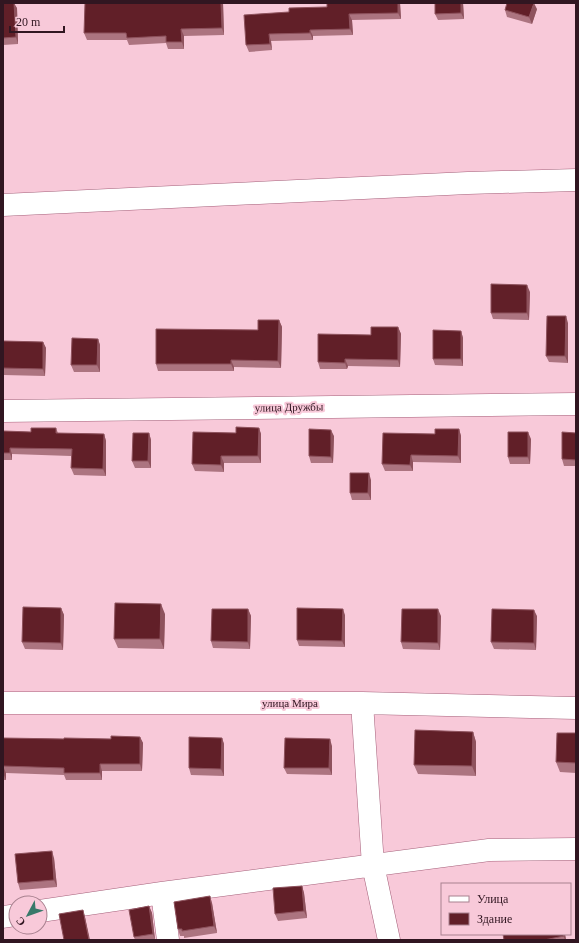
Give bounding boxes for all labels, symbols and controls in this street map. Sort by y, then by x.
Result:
scale bar [10,8,64,34]
text: 20 m [16,15,41,29]
street label: улица Дружбы [255,400,324,414]
street label: улица Мира [262,697,318,709]
legend [441,883,571,935]
text: Улица [477,892,509,906]
north arrow [8,895,48,935]
text: Здание [477,912,512,926]
text: С [13,915,28,928]

